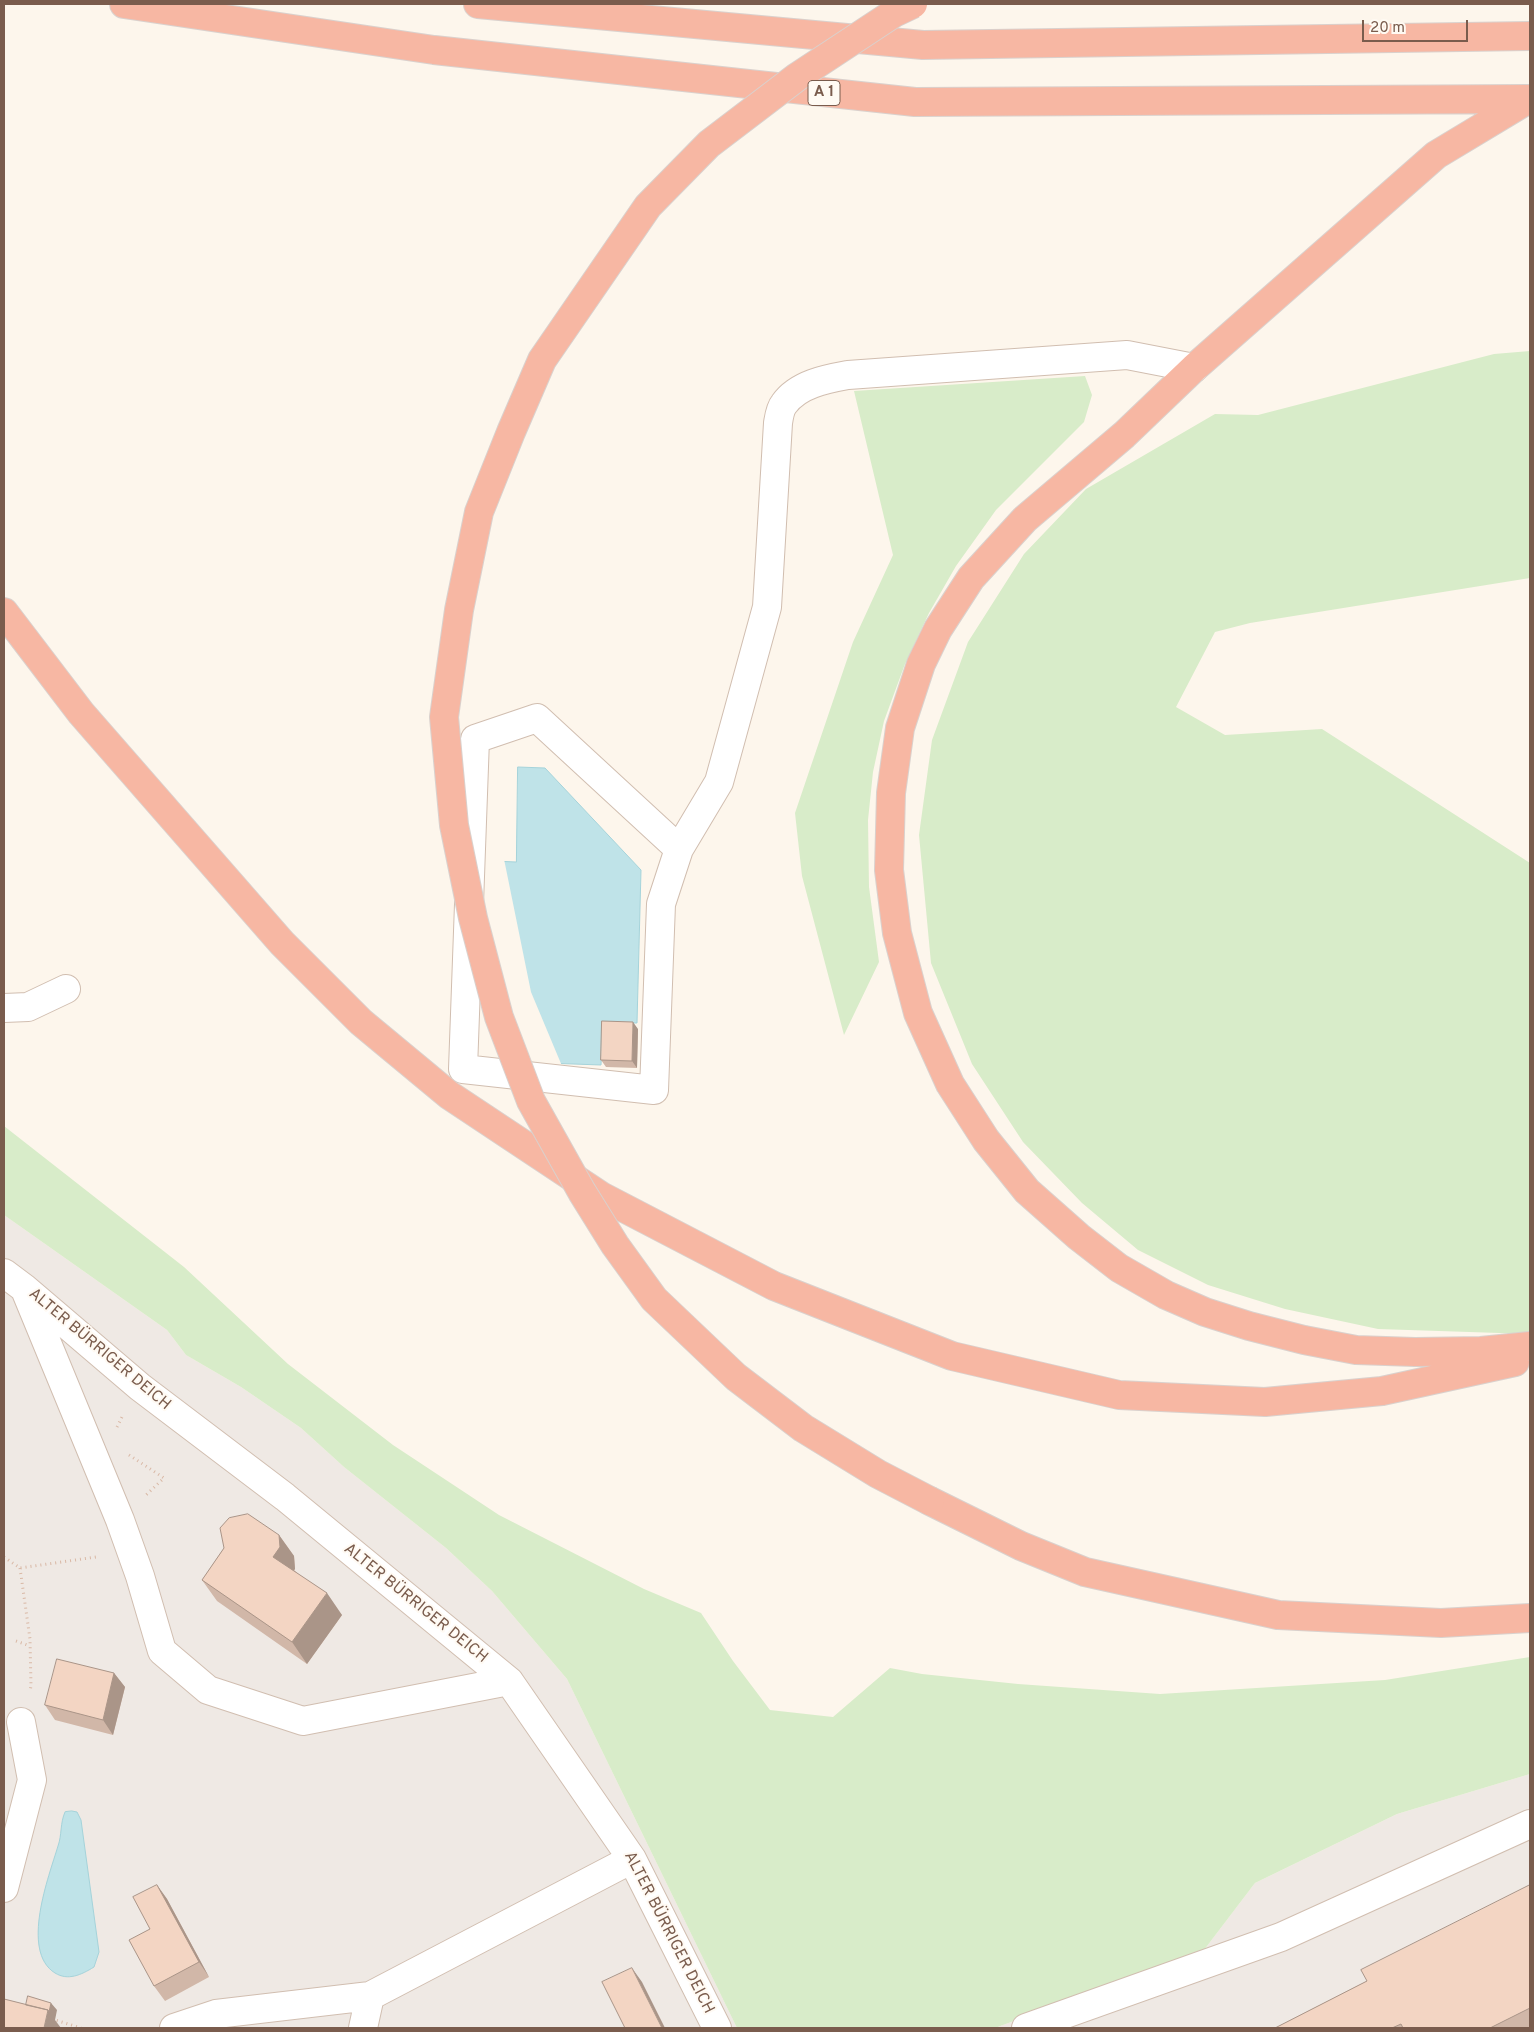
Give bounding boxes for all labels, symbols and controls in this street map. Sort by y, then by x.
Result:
scale bar [1364,10,1470,42]
text: 20 m [1370,19,1405,38]
road number: A 1 [808,80,840,106]
street label: ALTER BÜRRIGER DEICH [24,1285,174,1415]
street label: ALTER BÜRRIGER DEICH [339,1540,491,1668]
street label: ALTER BÜRRIGER DEICH [619,1849,717,2017]

